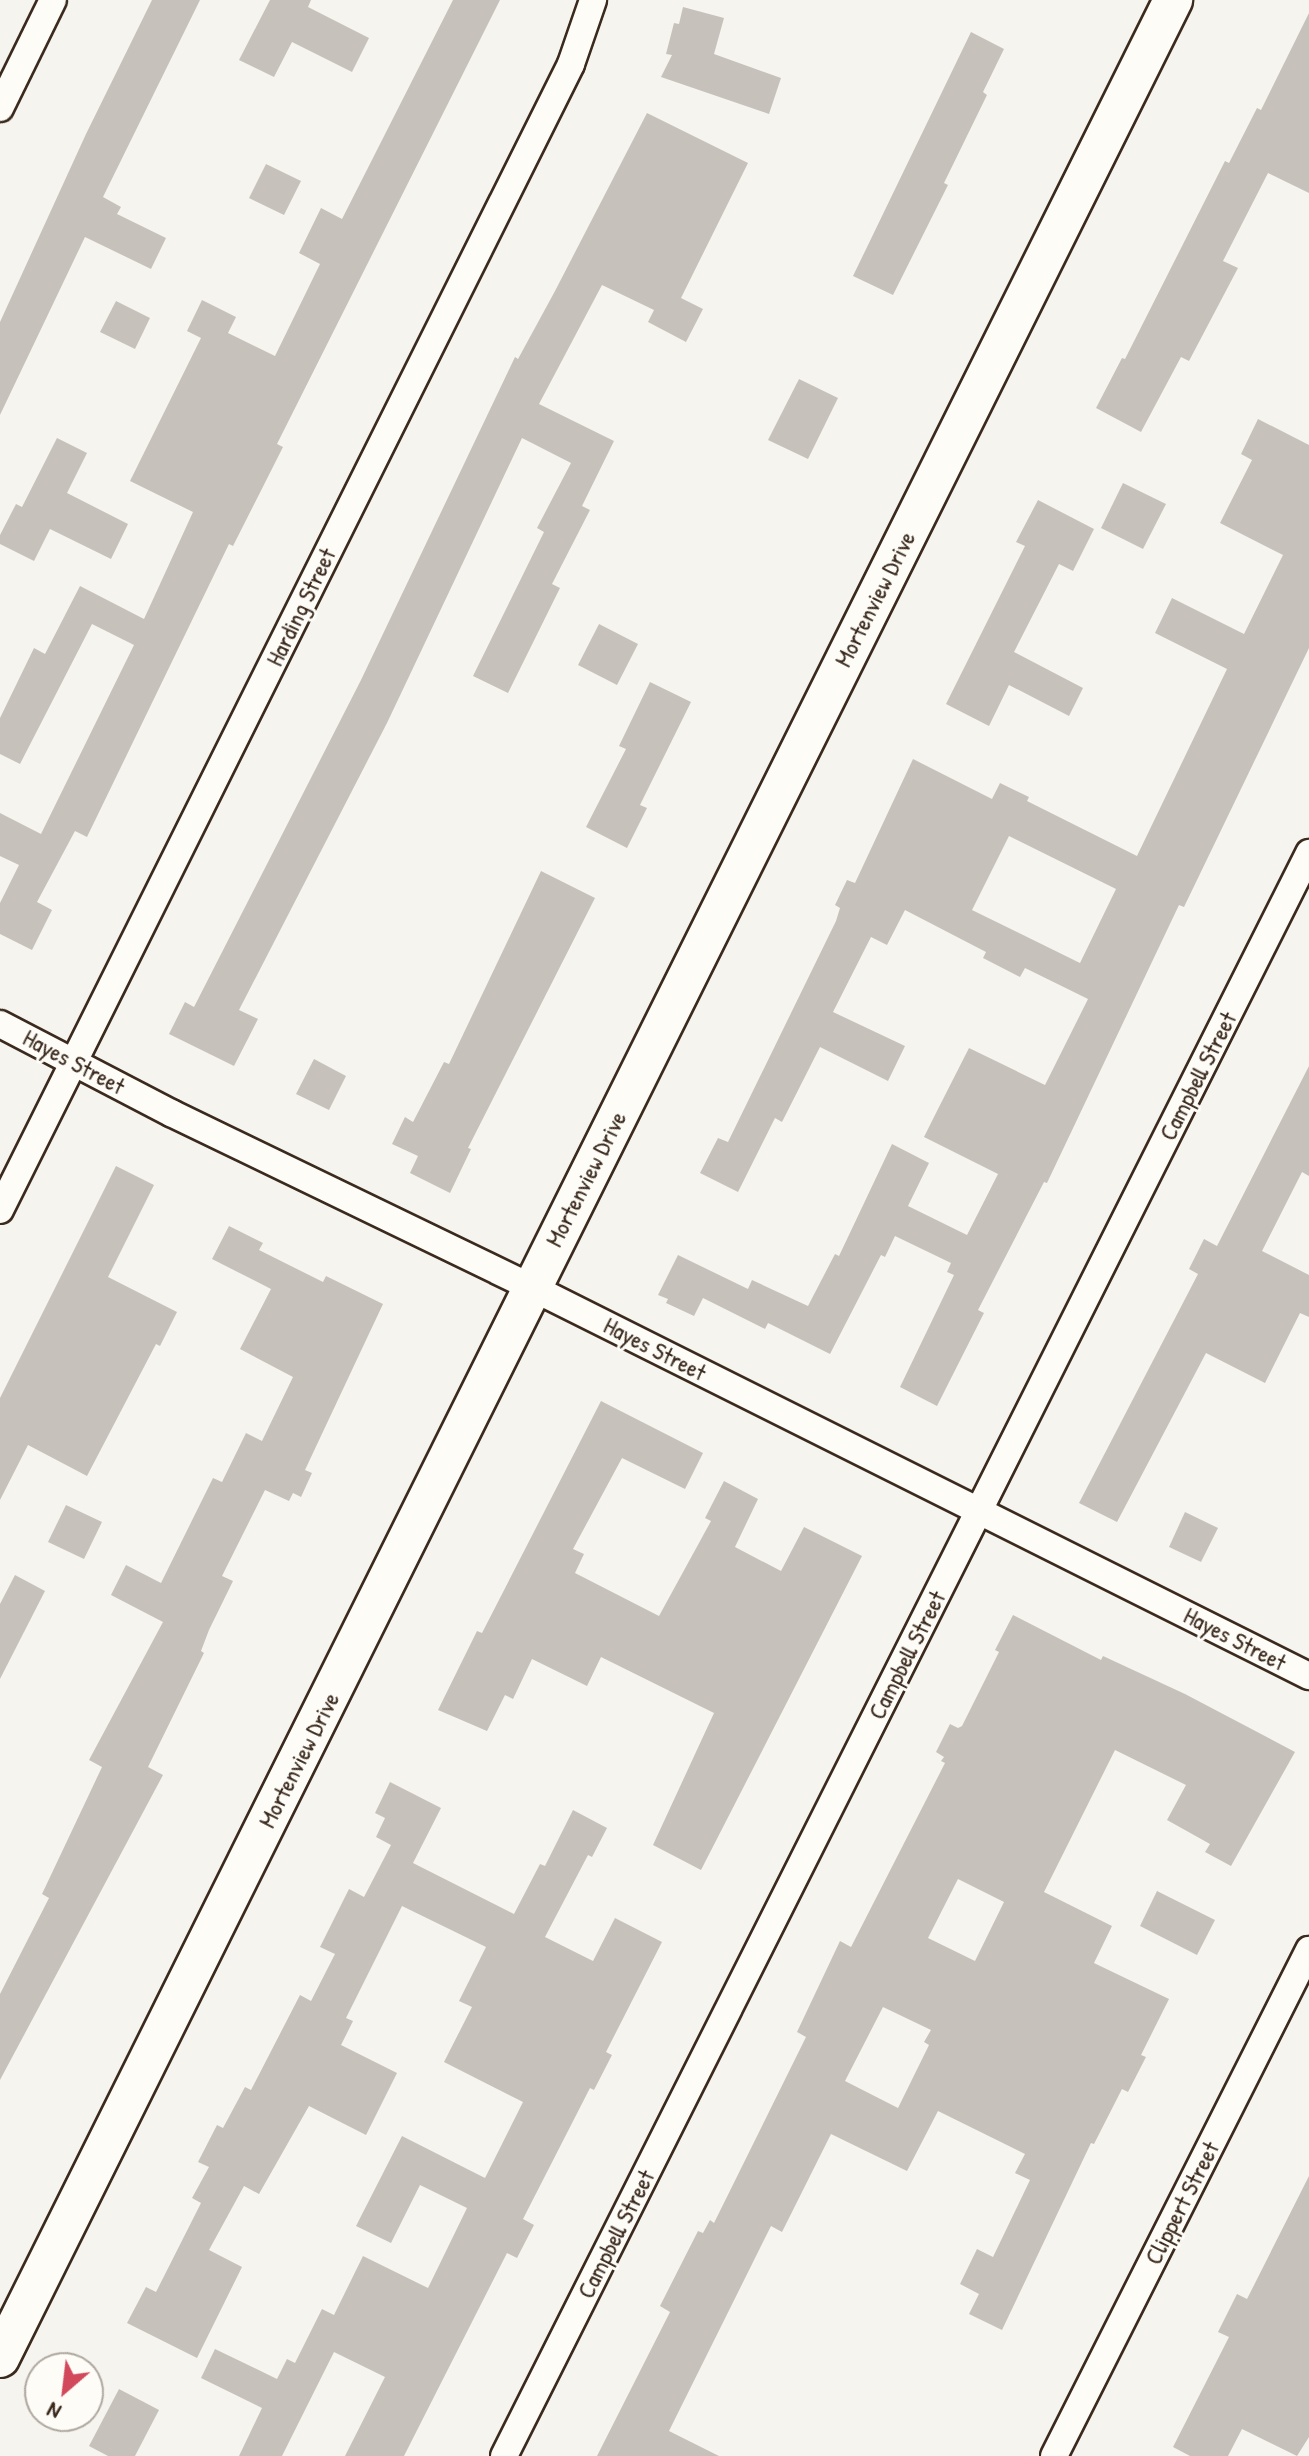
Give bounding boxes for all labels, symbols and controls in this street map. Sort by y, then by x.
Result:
street label: Mortenview Drive [829,526,921,672]
street label: Harding Street [260,543,342,671]
street label: Campbell Street [1153,1007,1243,1145]
street label: Hayes Street [18,1023,130,1101]
street label: Mortenview Drive [540,1106,632,1252]
street label: Hayes Street [599,1311,711,1387]
street label: Campbell Street [862,1586,952,1724]
street label: Hayes Street [1179,1601,1291,1677]
street label: Mortenview Drive [253,1687,345,1833]
street label: Clippert Street [1139,2137,1225,2269]
street label: Campbell Street [571,2165,661,2303]
north arrow [24,2352,104,2432]
text: N [41,2395,66,2427]

